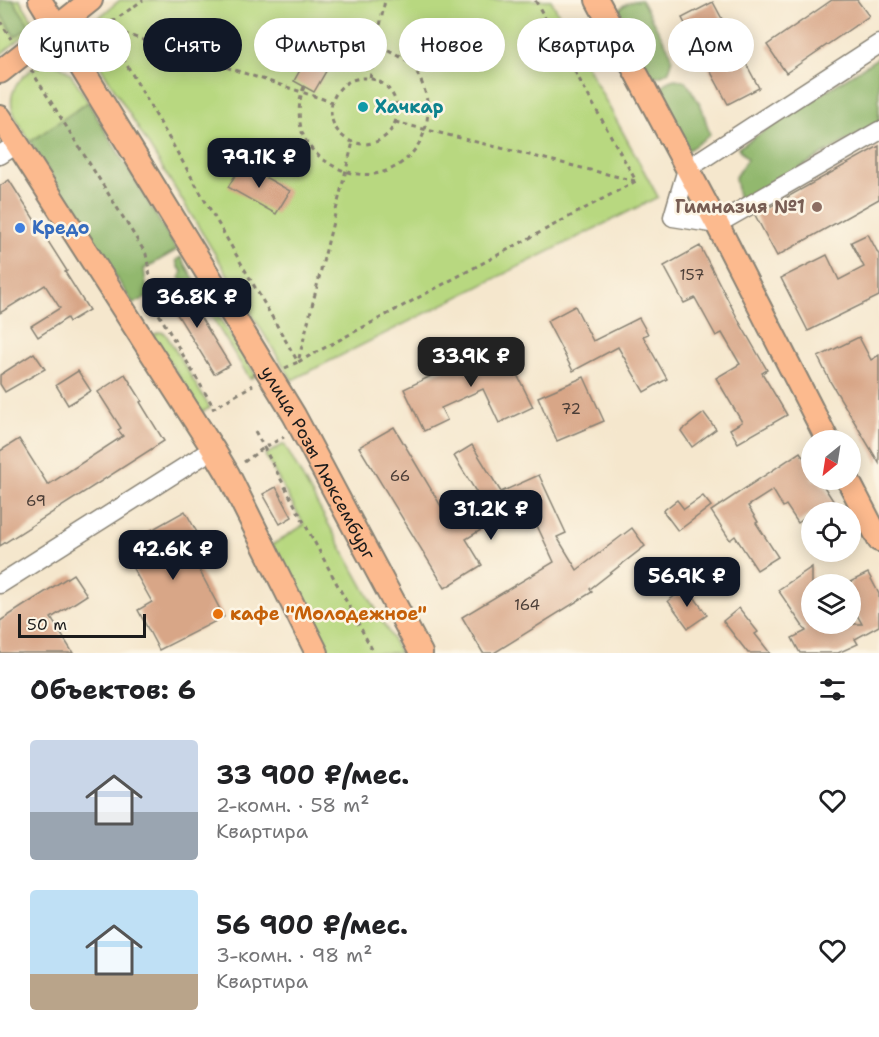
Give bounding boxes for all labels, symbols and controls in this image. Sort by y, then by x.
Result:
chip: Купить [18,18,131,72]
chip: Снять [143,18,242,72]
chip: Фильтры [254,18,387,72]
chip: Новое [399,18,505,72]
chip: Квартира [517,18,656,72]
chip: Дом [668,18,754,72]
place label: Хачкар [375,95,444,119]
marker: Хачкар [356,100,370,114]
pin: 79.1K ₽ [204,138,314,189]
text: 79.1K ₽ [221,144,297,170]
place label: Гимназия №1 [675,195,805,219]
marker: Гимназия №1 [810,200,824,214]
place label: Кредо [32,216,90,240]
marker: Кредо [13,221,27,235]
house number: 157 [680,265,704,285]
pin: 36.8K ₽ [142,278,252,329]
text: 36.8K ₽ [156,284,238,310]
pin: 33.9K ₽ [416,337,526,388]
text: 33.9K ₽ [432,343,510,369]
street label: улица Розы Люксембург [255,361,381,564]
house number: 72 [561,399,581,419]
north arrow [801,430,861,490]
map controls [801,430,861,634]
house number: 66 [390,466,410,486]
pin: 31.2K ₽ [436,490,546,541]
house number: 69 [26,491,46,511]
text: 31.2K ₽ [453,496,529,522]
button: locate [801,502,861,562]
pin: 42.6K ₽ [118,530,228,581]
text: 42.6K ₽ [133,536,213,562]
pin: 56.9K ₽ [632,557,742,608]
text: 56.9K ₽ [648,563,726,589]
button: layers [801,574,861,634]
house number: 164 [514,595,540,615]
place label: кафе "Молодежное" [230,602,427,626]
marker: кафе "Молодежное" [211,607,225,621]
scale bar [18,611,146,638]
text: 50 m [27,614,67,635]
text: Объектов: 6 [30,672,196,707]
icon: filters [816,673,849,706]
text: 33 900 ₽/мес. [216,757,409,792]
icon: home [78,764,150,836]
icon: heart [816,784,849,817]
text: 2-комн. · 58 m² [216,792,370,818]
text: Квартира [216,818,308,844]
text: 56 900 ₽/мес. [216,907,408,942]
icon: home [78,914,150,986]
icon: heart [816,934,849,967]
text: 3-комн. · 98 m² [216,942,373,968]
text: Квартира [216,968,308,994]

